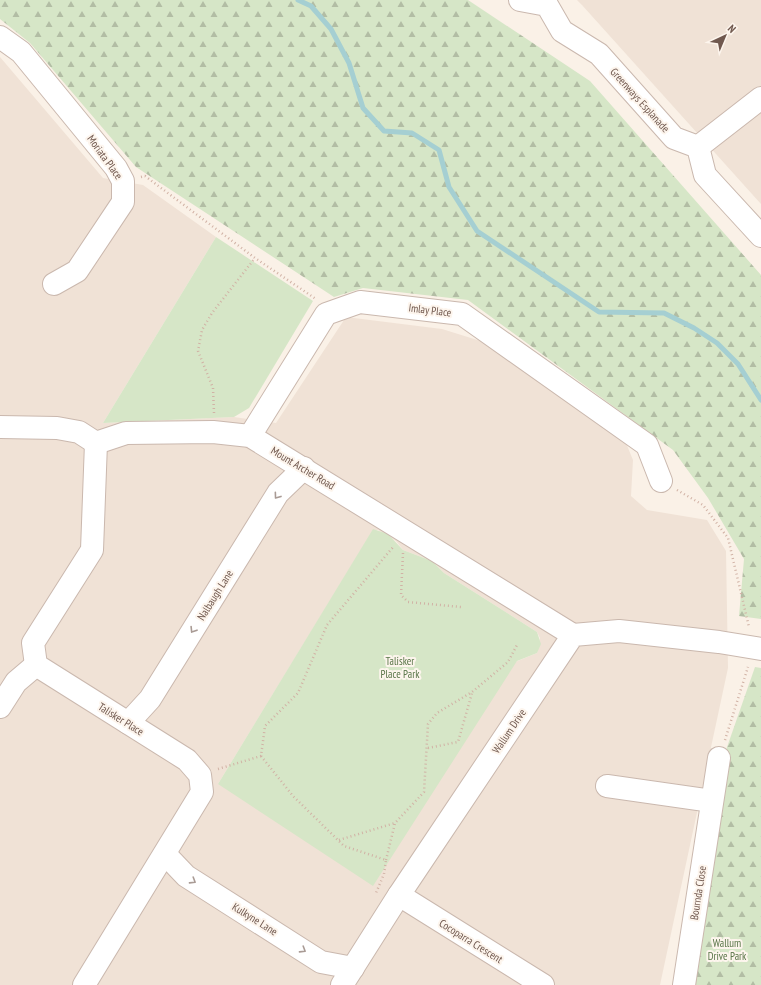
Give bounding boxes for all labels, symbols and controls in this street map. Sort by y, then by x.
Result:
north arrow [705,16,745,56]
text: N [725,22,739,36]
street label: Greenways Esplanade [607,65,673,136]
street label: Moriata Place [84,132,126,182]
street label: Imlay Place [408,300,453,320]
street label: Mount Archer Road [269,443,338,493]
one-way arrow [275,492,282,499]
street label: Nalbaugh Lane [194,567,236,623]
one-way arrow [190,626,198,633]
park label: Talisker Place Park [381,654,420,681]
street label: Talisker Place [96,699,147,739]
street label: Wallum Drive [489,706,529,756]
street label: Bournda Close [687,864,709,921]
one-way arrow [189,876,196,883]
street label: Kulkyne Lane [230,900,281,939]
street label: Cocoparra Crescent [437,916,505,966]
park label: Wallum Drive Park [708,936,747,963]
one-way arrow [299,945,306,953]

